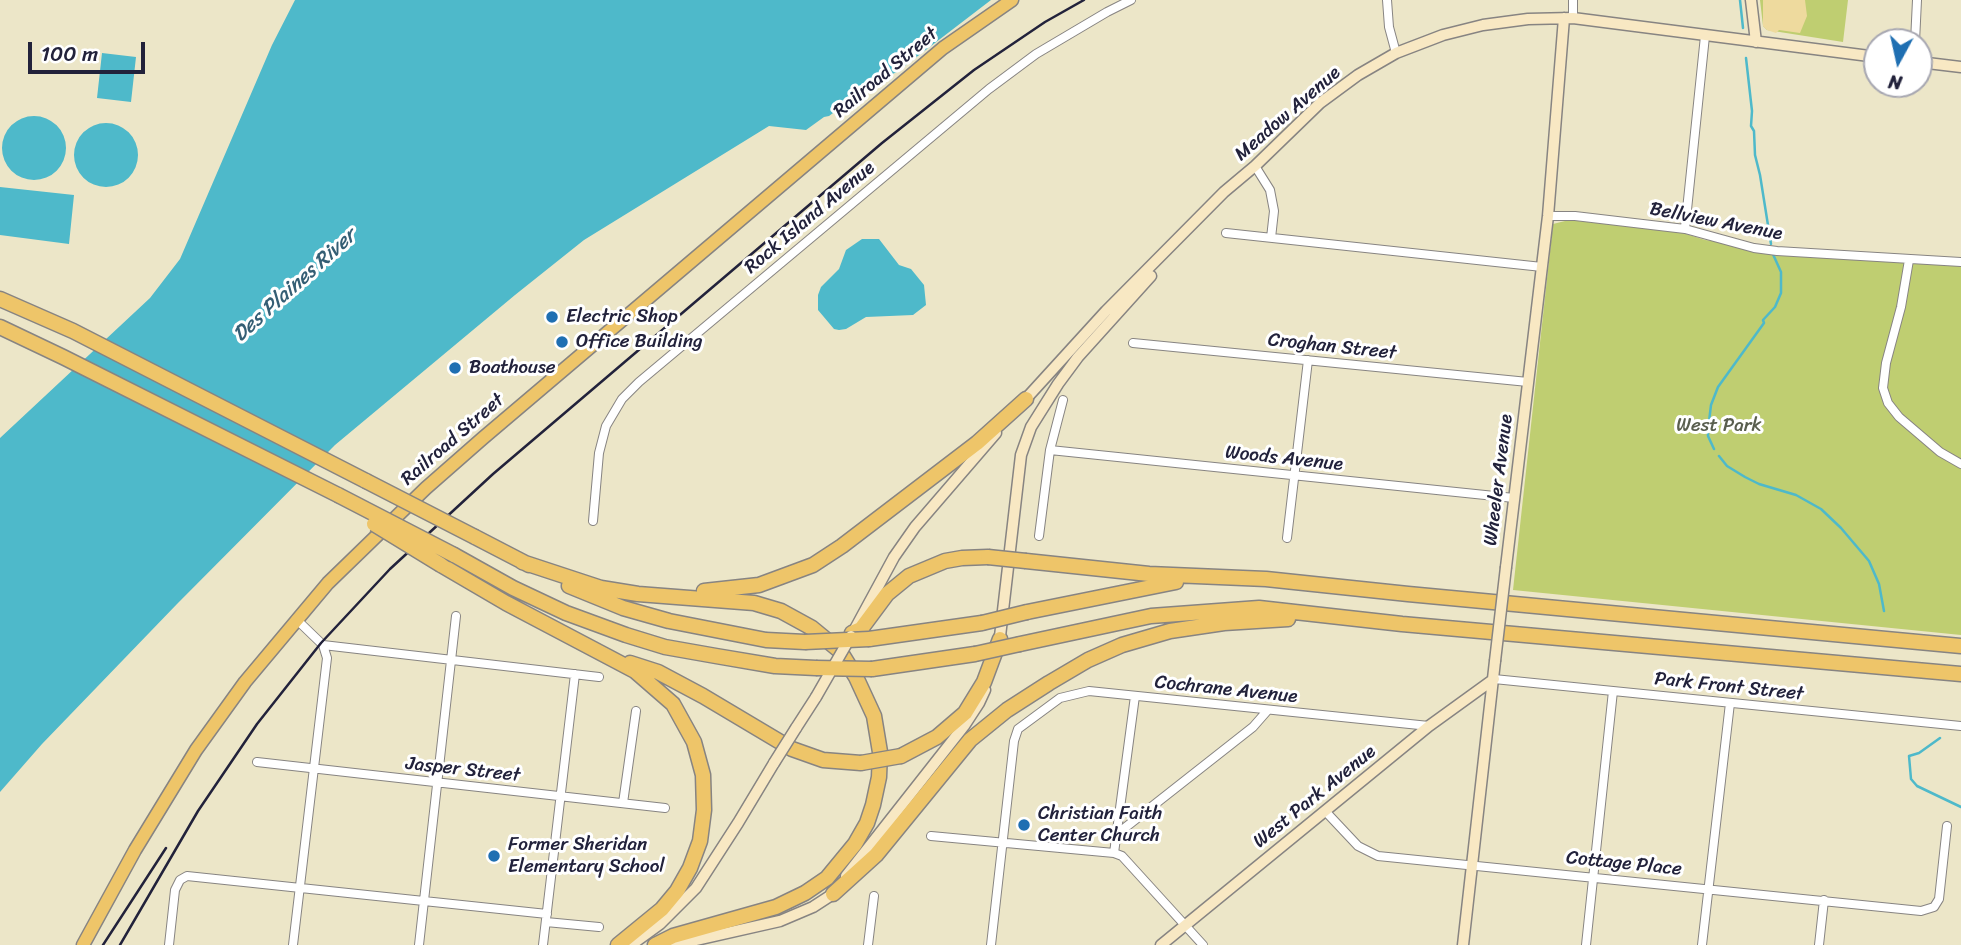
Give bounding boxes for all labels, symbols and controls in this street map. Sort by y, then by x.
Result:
street label: Railroad Street [829,23,943,123]
scale bar [32,28,149,72]
north arrow [1863,28,1933,98]
text: 100 m [41,35,98,73]
street label: Meadow Avenue [1230,62,1346,166]
text: N [1886,65,1904,100]
street label: Rock Island Avenue [740,157,880,279]
street label: Bellview Avenue [1648,198,1784,246]
water label: Des Plaines River [228,224,362,348]
place label: Electric Shop [566,306,678,328]
marker: Electric Shop [544,309,560,325]
street label: Croghan Street [1267,329,1397,365]
place label: Office Building [576,331,703,353]
marker: Office Building [554,334,570,350]
place label: Boathouse [469,357,556,379]
marker: Boathouse [447,360,463,376]
street label: Railroad Street [397,389,509,491]
street label: Wheeler Avenue [1480,413,1518,547]
park label: West Park [1676,415,1762,437]
street label: Woods Avenue [1224,441,1344,477]
street label: Park Front Street [1653,668,1805,706]
street label: Cochrane Avenue [1154,671,1298,709]
street label: West Park Avenue [1249,741,1381,853]
street label: Jasper Street [405,753,521,787]
place label: Christian Faith Center Church [1038,803,1162,847]
marker: Christian Faith Center Church [1016,817,1032,833]
place label: Former Sheridan Elementary School [508,834,665,878]
street label: Cottage Place [1565,847,1683,881]
marker: Former Sheridan Elementary School [486,848,502,864]

